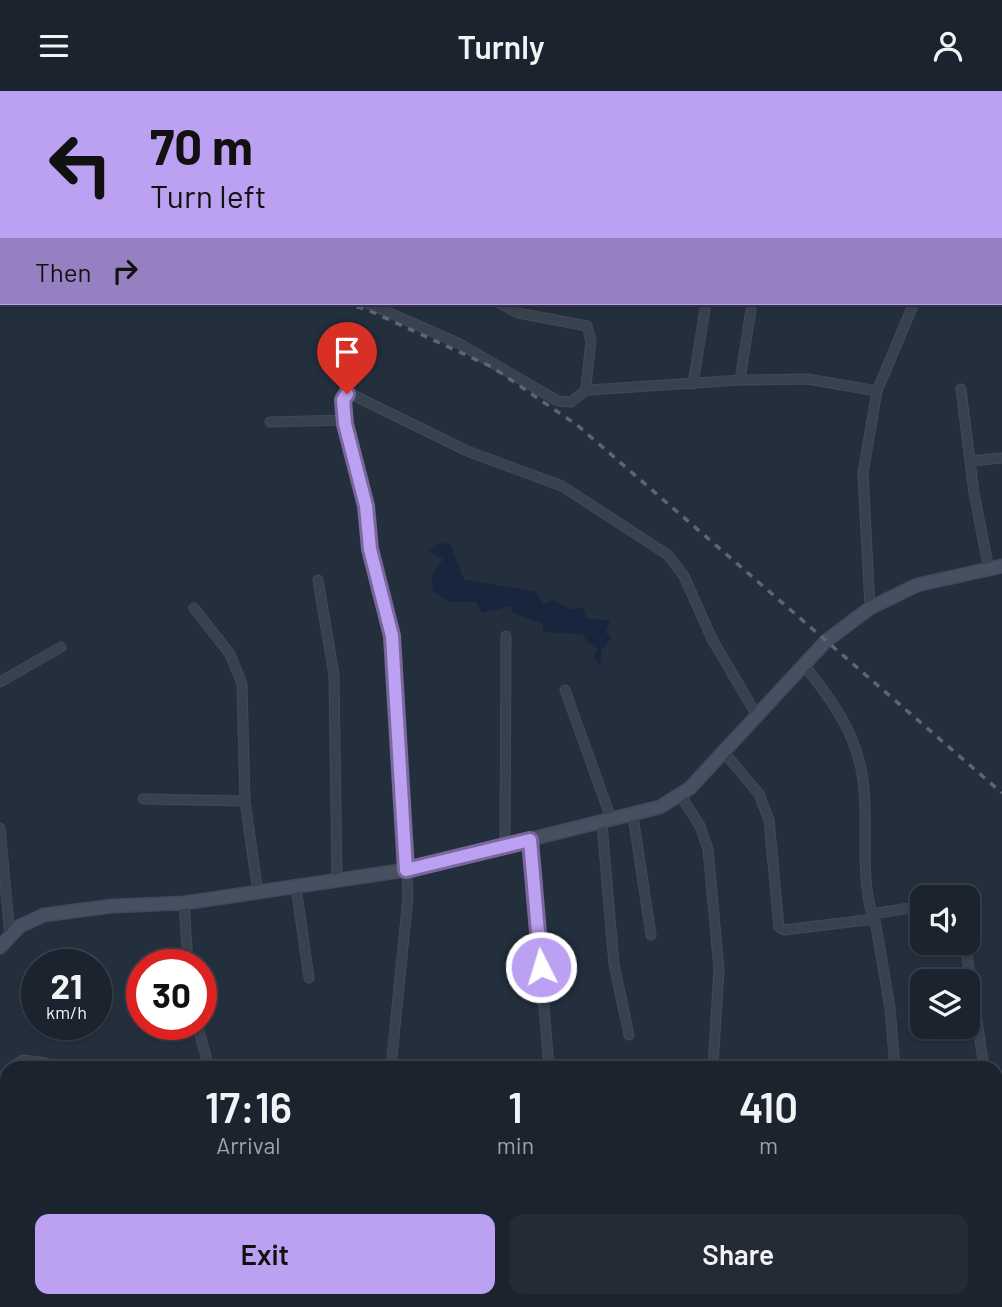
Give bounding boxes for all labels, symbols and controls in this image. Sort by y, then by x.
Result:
icon: menu [35,27,73,65]
text: Turnly [457,27,545,65]
icon: person [929,27,967,65]
text: 70 m [150,116,253,175]
icon: left [35,119,126,210]
text: Turn left [150,176,267,214]
icon: right [106,252,144,290]
text: Then [35,256,92,287]
pin [317,322,377,394]
icon: arrive [328,333,366,371]
map controls [910,885,980,1039]
button: sound [910,885,980,955]
position arrow [504,930,578,1004]
speed limit sign: 30 [126,949,217,1040]
text: 21 [51,964,82,1006]
button: layers [910,969,980,1039]
text: km/h [46,1001,87,1023]
text: 17:16 [205,1081,292,1131]
text: 1 [508,1081,523,1131]
text: 410 [739,1081,798,1131]
text: Arrival [216,1131,281,1159]
text: min [497,1131,534,1159]
text: m [759,1131,778,1159]
button: Exit [35,1214,495,1294]
button: Share [509,1214,968,1294]

